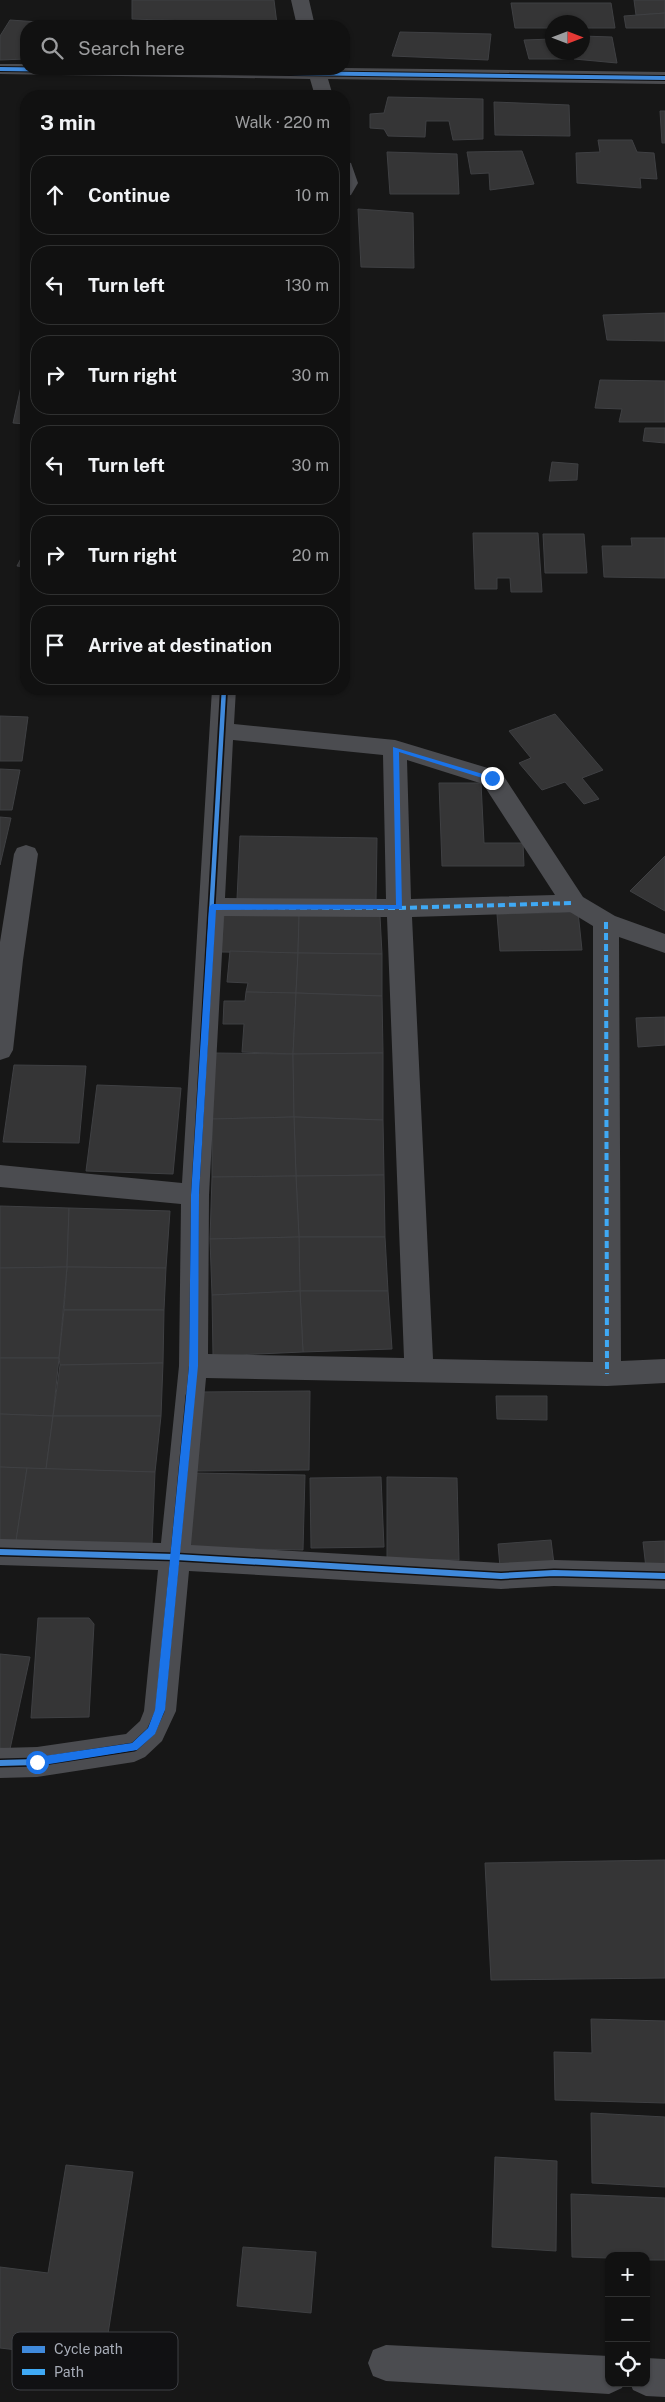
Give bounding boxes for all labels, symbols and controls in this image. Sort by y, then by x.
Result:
north arrow [545,15,590,60]
search box [20,20,350,75]
icon: search [38,34,66,62]
text: Search here [78,37,185,59]
text: 3 min [40,110,96,135]
text: Walk · 220 m [235,113,330,132]
icon: ahead [41,181,69,209]
text: Continue [88,184,170,206]
text: 10 m [295,186,329,205]
icon: left [41,271,69,299]
text: Turn left [88,274,165,296]
text: 130 m [285,276,329,295]
icon: right [41,361,69,389]
text: Turn right [88,364,177,386]
text: 30 m [292,366,329,385]
icon: left [41,451,69,479]
text: Turn left [88,454,165,476]
text: 30 m [292,456,329,475]
icon: right [41,541,69,569]
text: Turn right [88,544,177,566]
text: 20 m [292,546,329,565]
icon: arrive [41,631,69,659]
text: Arrive at destination [88,634,272,656]
route end [481,767,504,790]
route start [26,1751,49,1774]
map controls [605,2252,650,2387]
button: + [605,2252,650,2297]
button: − [605,2297,650,2342]
legend [12,2332,178,2390]
text: Cycle path [54,2341,123,2357]
button: locate [605,2342,650,2387]
text: Path [54,2364,84,2380]

